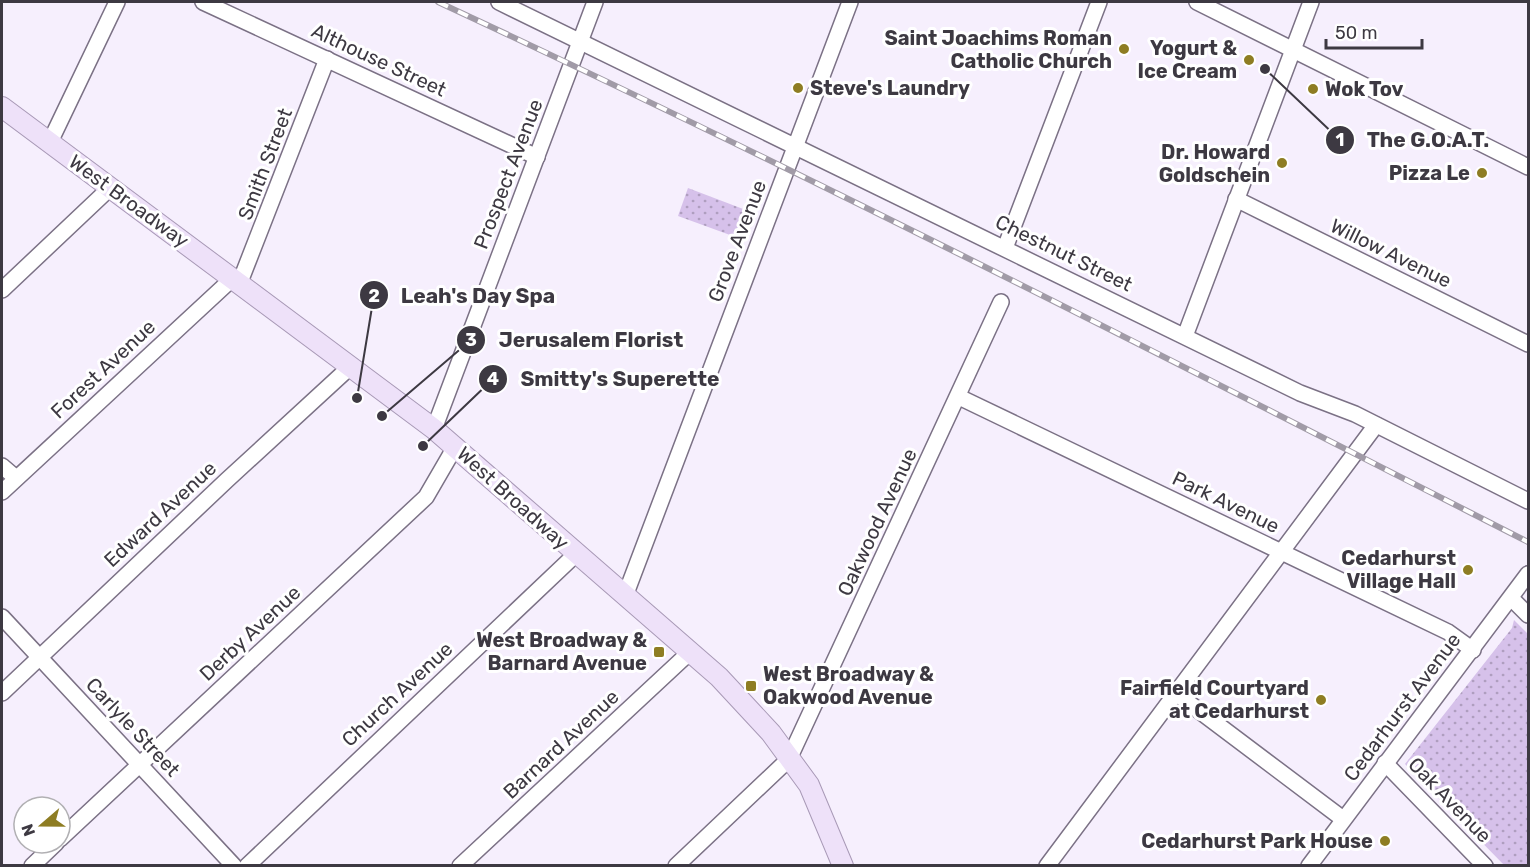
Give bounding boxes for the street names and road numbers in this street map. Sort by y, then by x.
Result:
street label: Althouse Street [308,18,450,102]
street label: Prospect Avenue [468,96,548,252]
street label: Smith Street [233,105,297,223]
street label: West Broadway [64,149,194,253]
street label: Grove Avenue [703,177,771,305]
street label: Chestnut Street [992,209,1137,297]
street label: Willow Avenue [1327,213,1455,293]
street label: Forest Avenue [46,315,160,423]
street label: West Broadway [452,441,574,555]
street label: Oakwood Avenue [832,444,922,600]
street label: Edward Avenue [99,456,221,572]
street label: Park Avenue [1169,466,1283,538]
street label: Derby Avenue [195,580,305,686]
street label: Cedarhurst Avenue [1338,628,1466,786]
street label: Church Avenue [337,637,457,751]
street label: Carlyle Street [81,673,185,782]
street label: Barnard Avenue [498,684,624,804]
street label: Oak Avenue [1403,752,1497,848]

